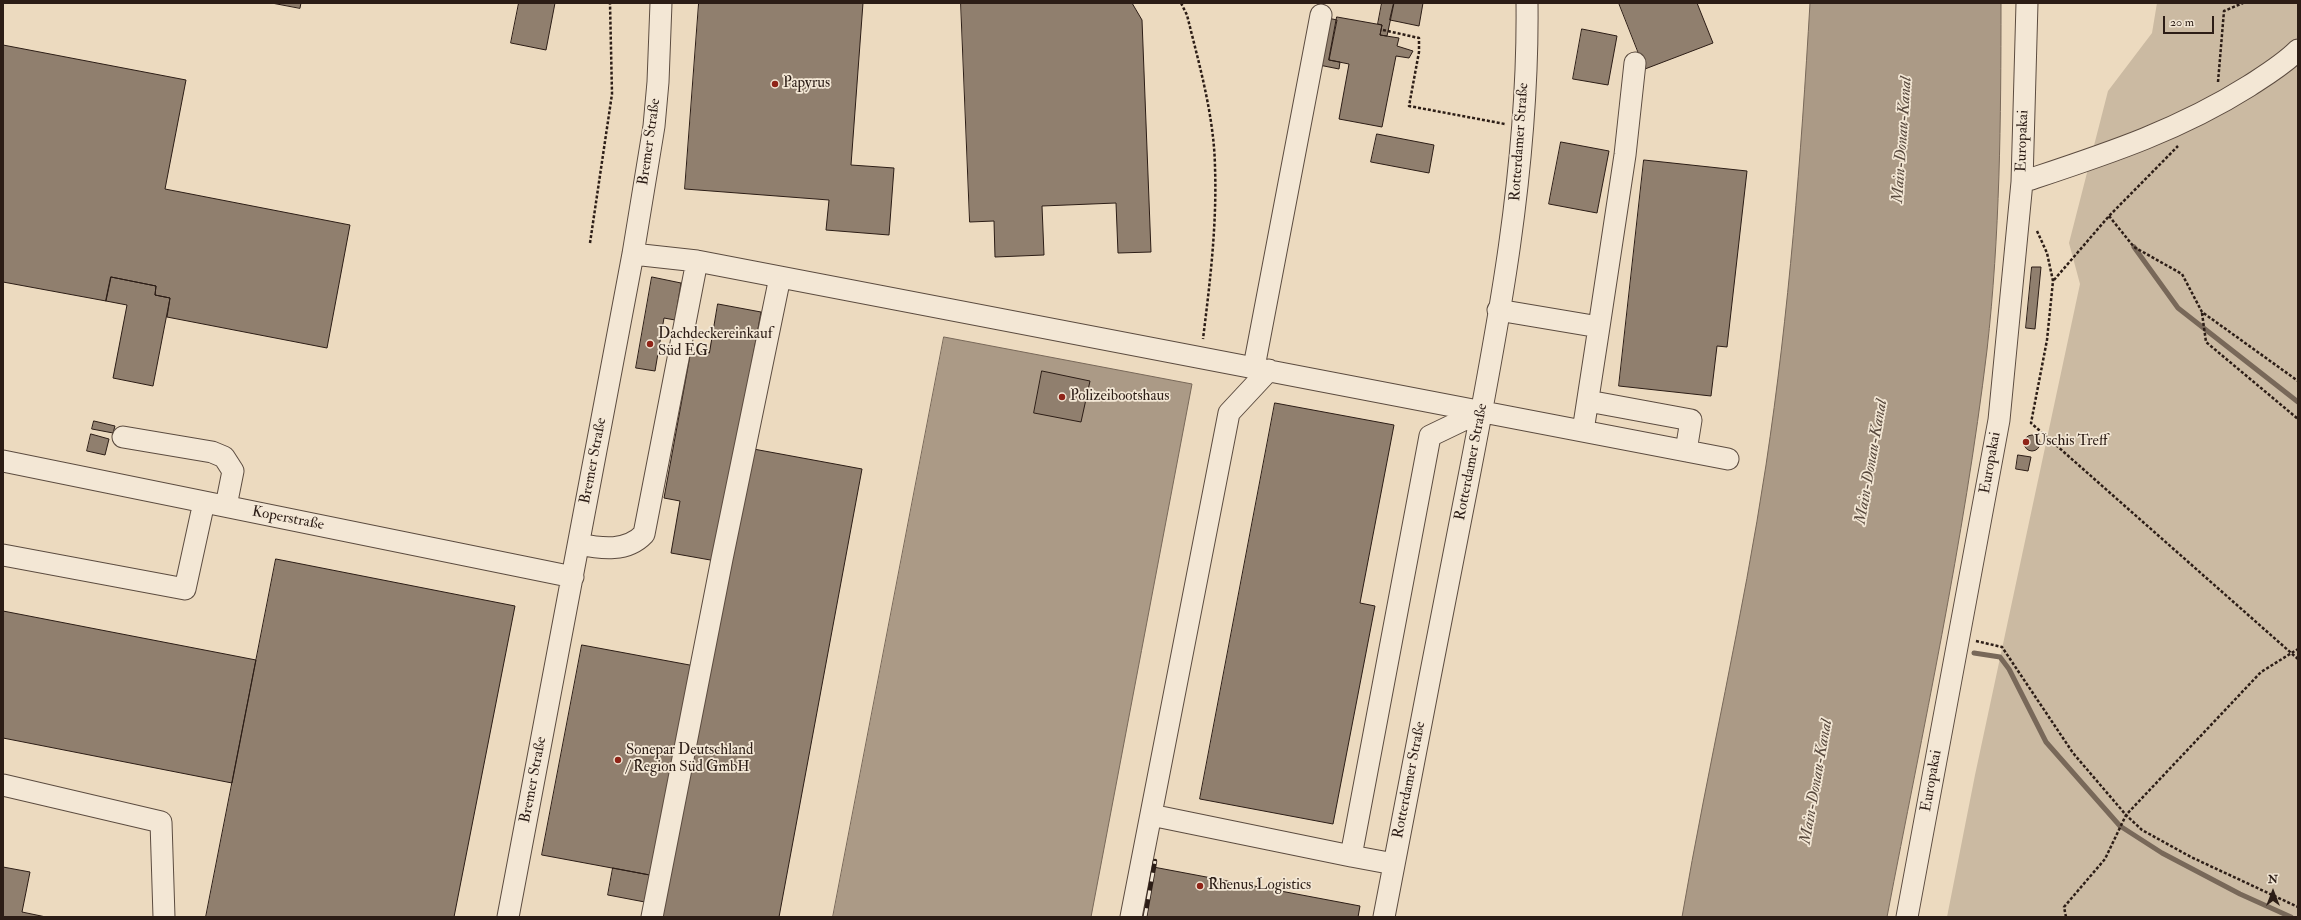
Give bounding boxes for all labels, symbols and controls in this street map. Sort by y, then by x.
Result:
scale bar [2165,8,2216,34]
text: 20 m [2170,15,2194,30]
place label: Papyrus [783,75,830,93]
water label: Main-Donau-Kanal [1889,76,1917,204]
marker: Papyrus [770,79,780,89]
street label: Rotterdamer Straße [1507,82,1533,202]
street label: Bremer Straße [635,97,665,187]
street label: Europakai [2013,110,2033,172]
place label: Dachdeckereinkauf Süd EG [658,326,773,361]
marker: Dachdeckereinkauf Süd EG [645,339,655,349]
place label: Polizeibootshaus [1070,388,1169,406]
marker: Polizeibootshaus [1057,392,1067,402]
water label: Main-Donau-Kanal [1852,398,1892,526]
street label: Rotterdamer Straße [1452,402,1492,522]
street label: Bremer Straße [577,416,611,506]
street label: Europakai [1977,431,2005,495]
place label: Uschis Treff [2034,433,2107,451]
marker: Uschis Treff [2021,437,2031,447]
street label: Koperstraße [250,503,326,535]
water label: Main-Donau-Kanal [1797,718,1837,846]
street label: Rotterdamer Straße [1390,720,1430,840]
street label: Bremer Straße [517,735,551,825]
place label: Sonepar Deutschland / Region Süd GmbH [626,742,753,777]
street label: Europakai [1918,749,1946,813]
marker: Sonepar Deutschland / Region Süd GmbH [613,755,623,765]
north arrow [2253,872,2293,912]
text: N [2268,873,2278,886]
place label: Rhenus Logistics [1208,877,1311,895]
marker: Rhenus Logistics [1195,881,1205,891]

